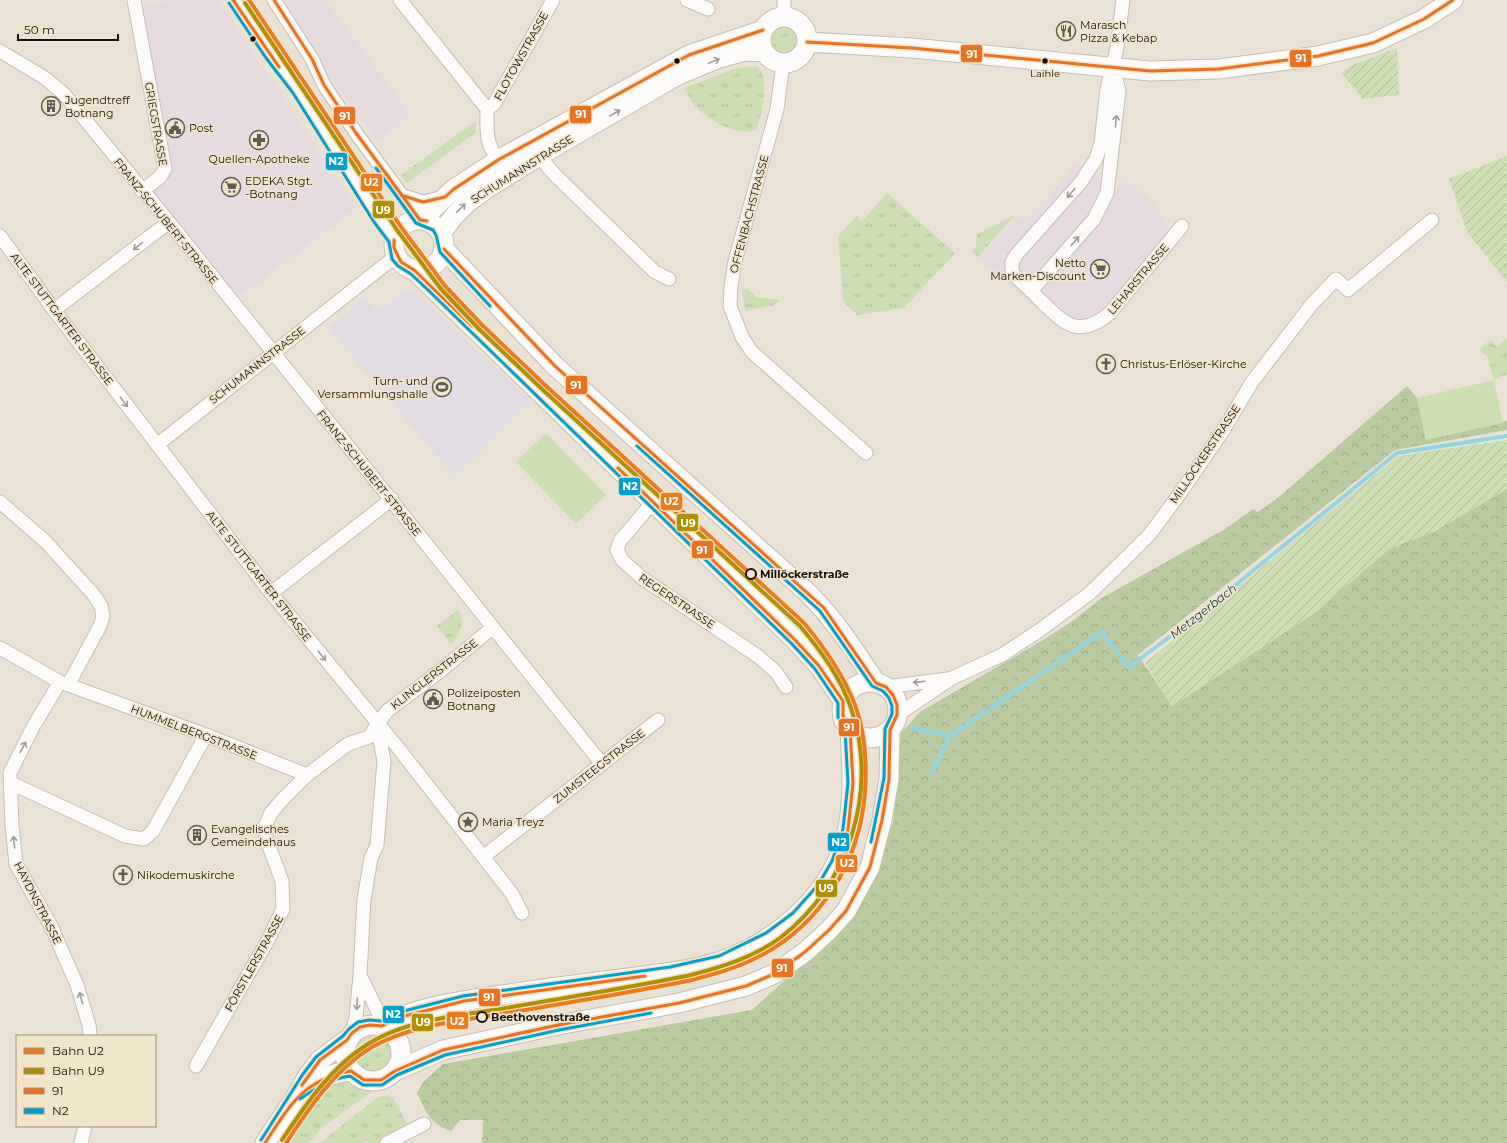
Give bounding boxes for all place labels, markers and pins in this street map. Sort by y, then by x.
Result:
place label: Marasch Pizza & Kebap [1080,18,1157,45]
restaurant icon: Marasch Pizza & Kebap [1055,20,1077,42]
unlabelled marker [248,34,258,44]
unlabelled marker [672,56,682,66]
marker: Laihle [1040,56,1050,66]
place label: Laihle [1030,67,1060,80]
place label: Jugendtreff Botnang [64,93,131,120]
building icon: Jugendtreff Botnang [40,95,62,117]
public building icon: Post [164,117,186,139]
place label: Post [189,121,214,135]
pharmacy icon: Quellen-Apotheke [248,129,270,151]
place label: Quellen-Apotheke [208,152,310,166]
place label: EDEKA Stgt. -Botnang [245,174,313,201]
supermarket icon: EDEKA Stgt. -Botnang [220,176,242,198]
place label: Netto Marken-Discount [990,256,1087,283]
supermarket icon: Netto Marken-Discount [1089,258,1111,280]
church icon: Christus-Erlöser-Kirche [1095,353,1117,375]
place label: Christus-Erlöser-Kirche [1120,357,1247,371]
place label: Turn- und Versammlungshalle [318,374,428,401]
sports icon: Turn- und Versammlungshalle [431,376,453,398]
place label: Millöckerstraße [760,567,849,581]
marker: Millöckerstraße [745,568,757,580]
place label: Polizeiposten Botnang [447,686,521,713]
public building icon: Polizeiposten Botnang [422,688,444,710]
place icon: Maria Treyz [457,811,479,833]
place label: Maria Treyz [482,815,545,829]
place label: Evangelisches Gemeindehaus [211,822,296,849]
building icon: Evangelisches Gemeindehaus [186,824,208,846]
church icon: Nikodemuskirche [112,864,134,886]
place label: Nikodemuskirche [137,868,235,882]
place label: Beethovenstraße [491,1010,590,1024]
marker: Beethovenstraße [476,1011,488,1023]

